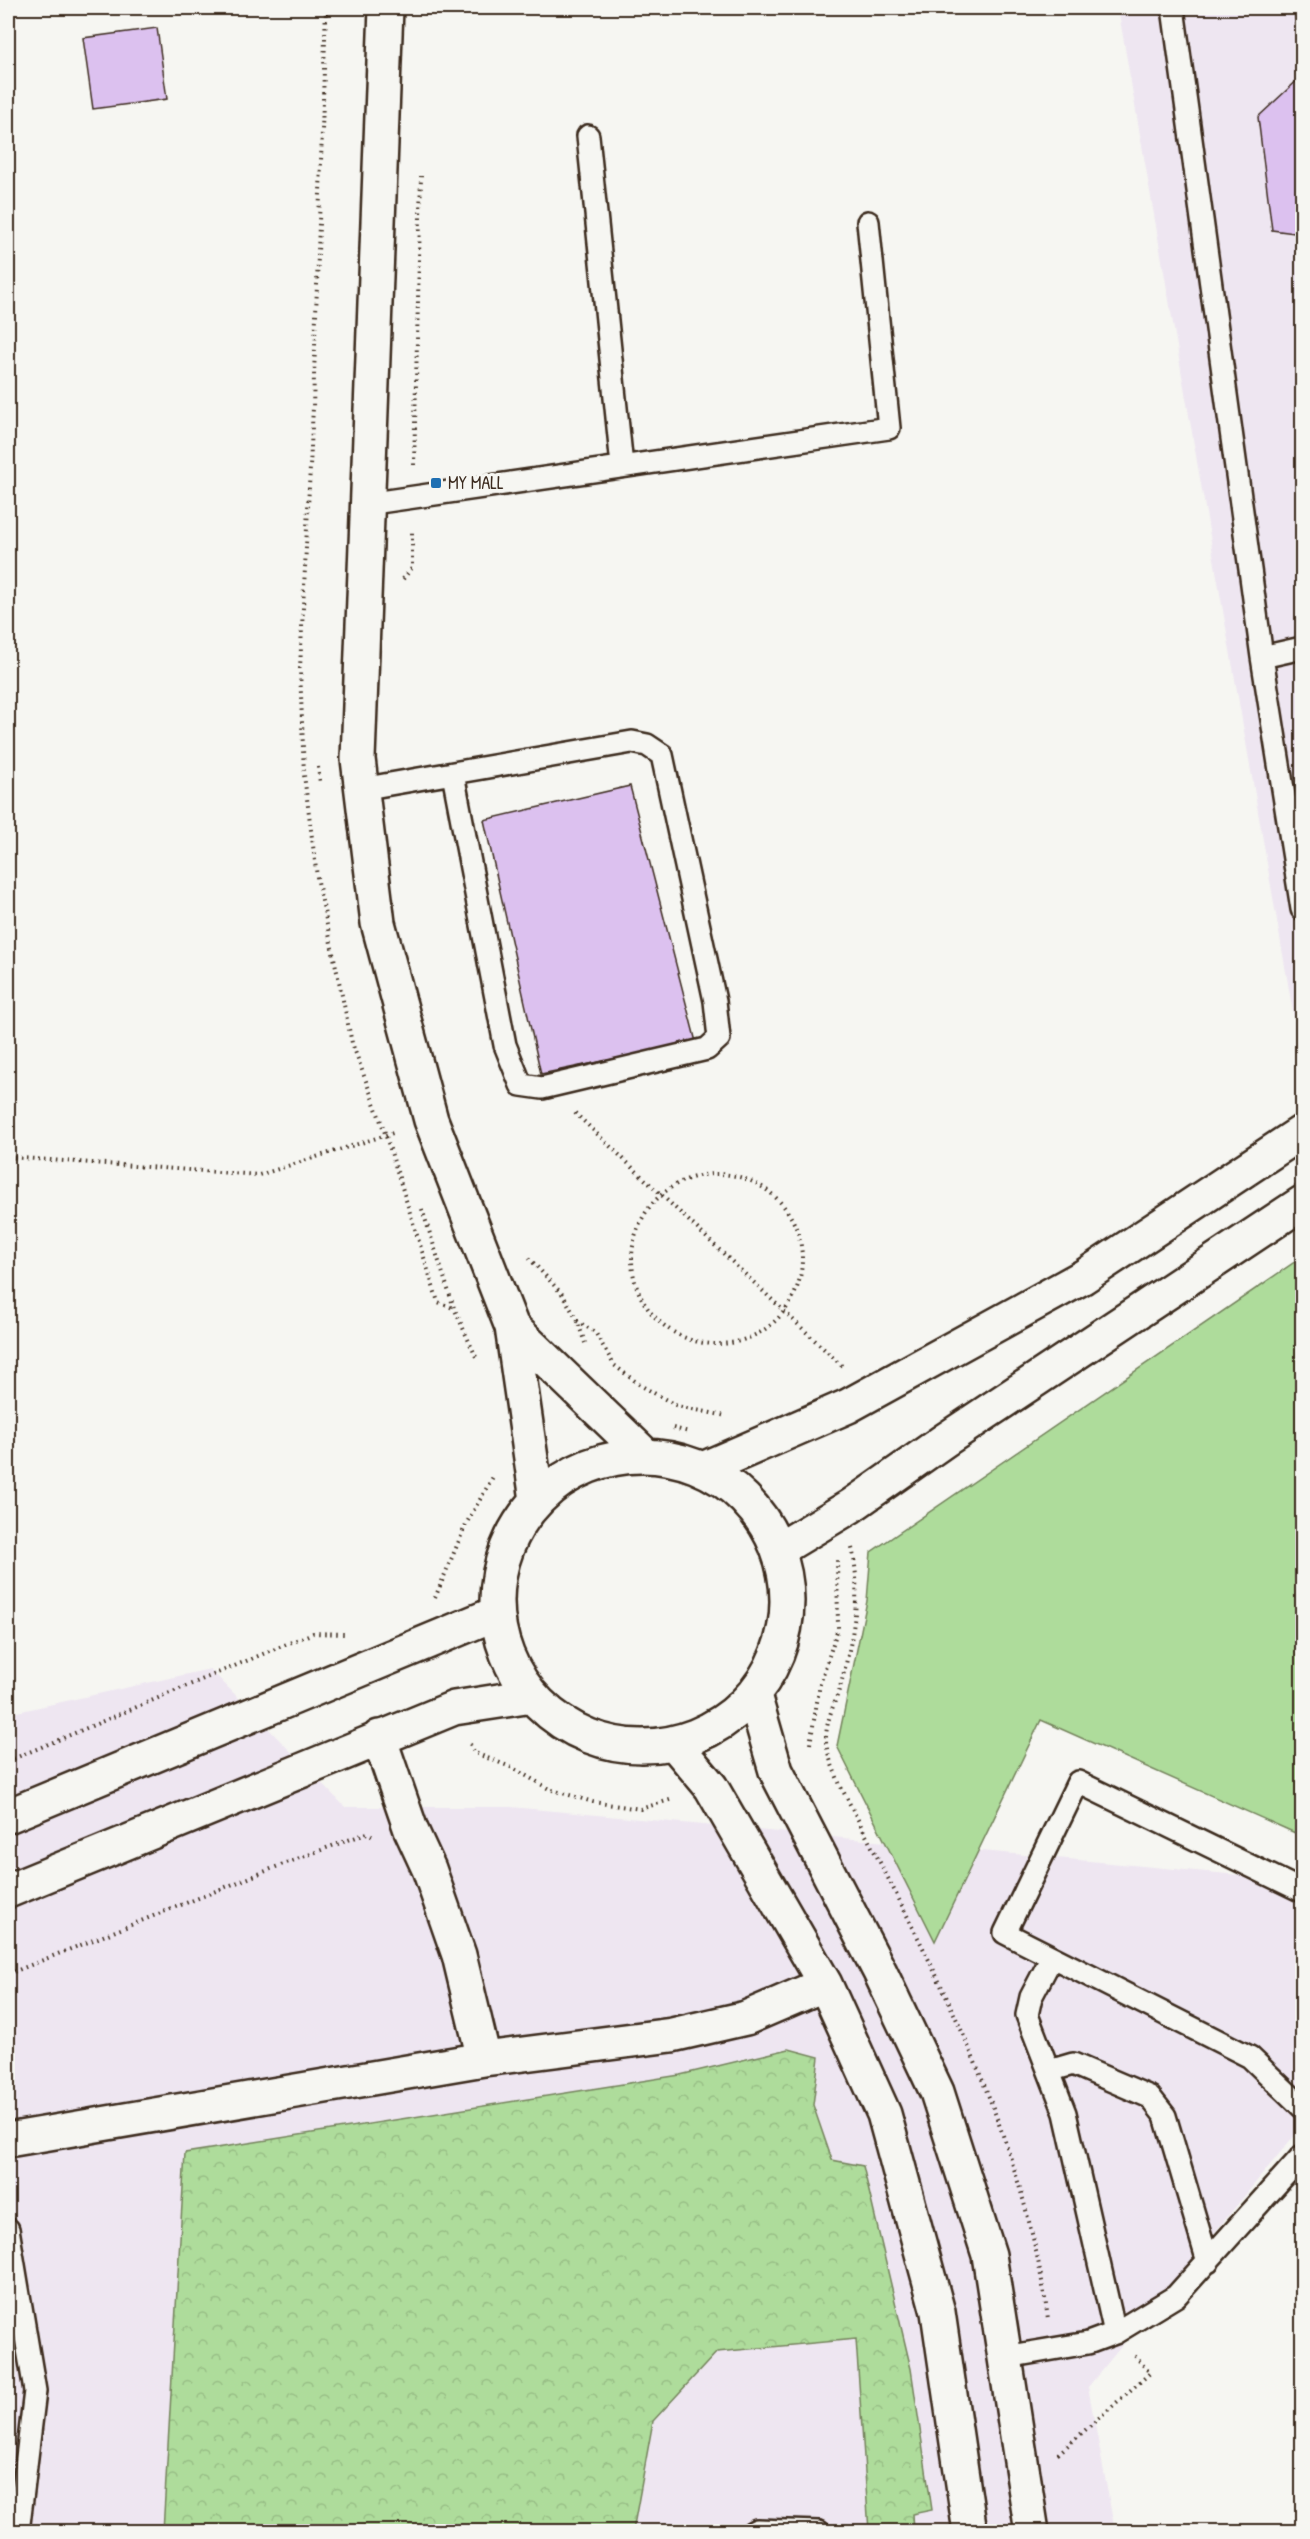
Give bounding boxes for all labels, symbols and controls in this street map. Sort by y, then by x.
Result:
place label: MY MALL [448,470,504,495]
marker: MY MALL [429,476,443,490]

